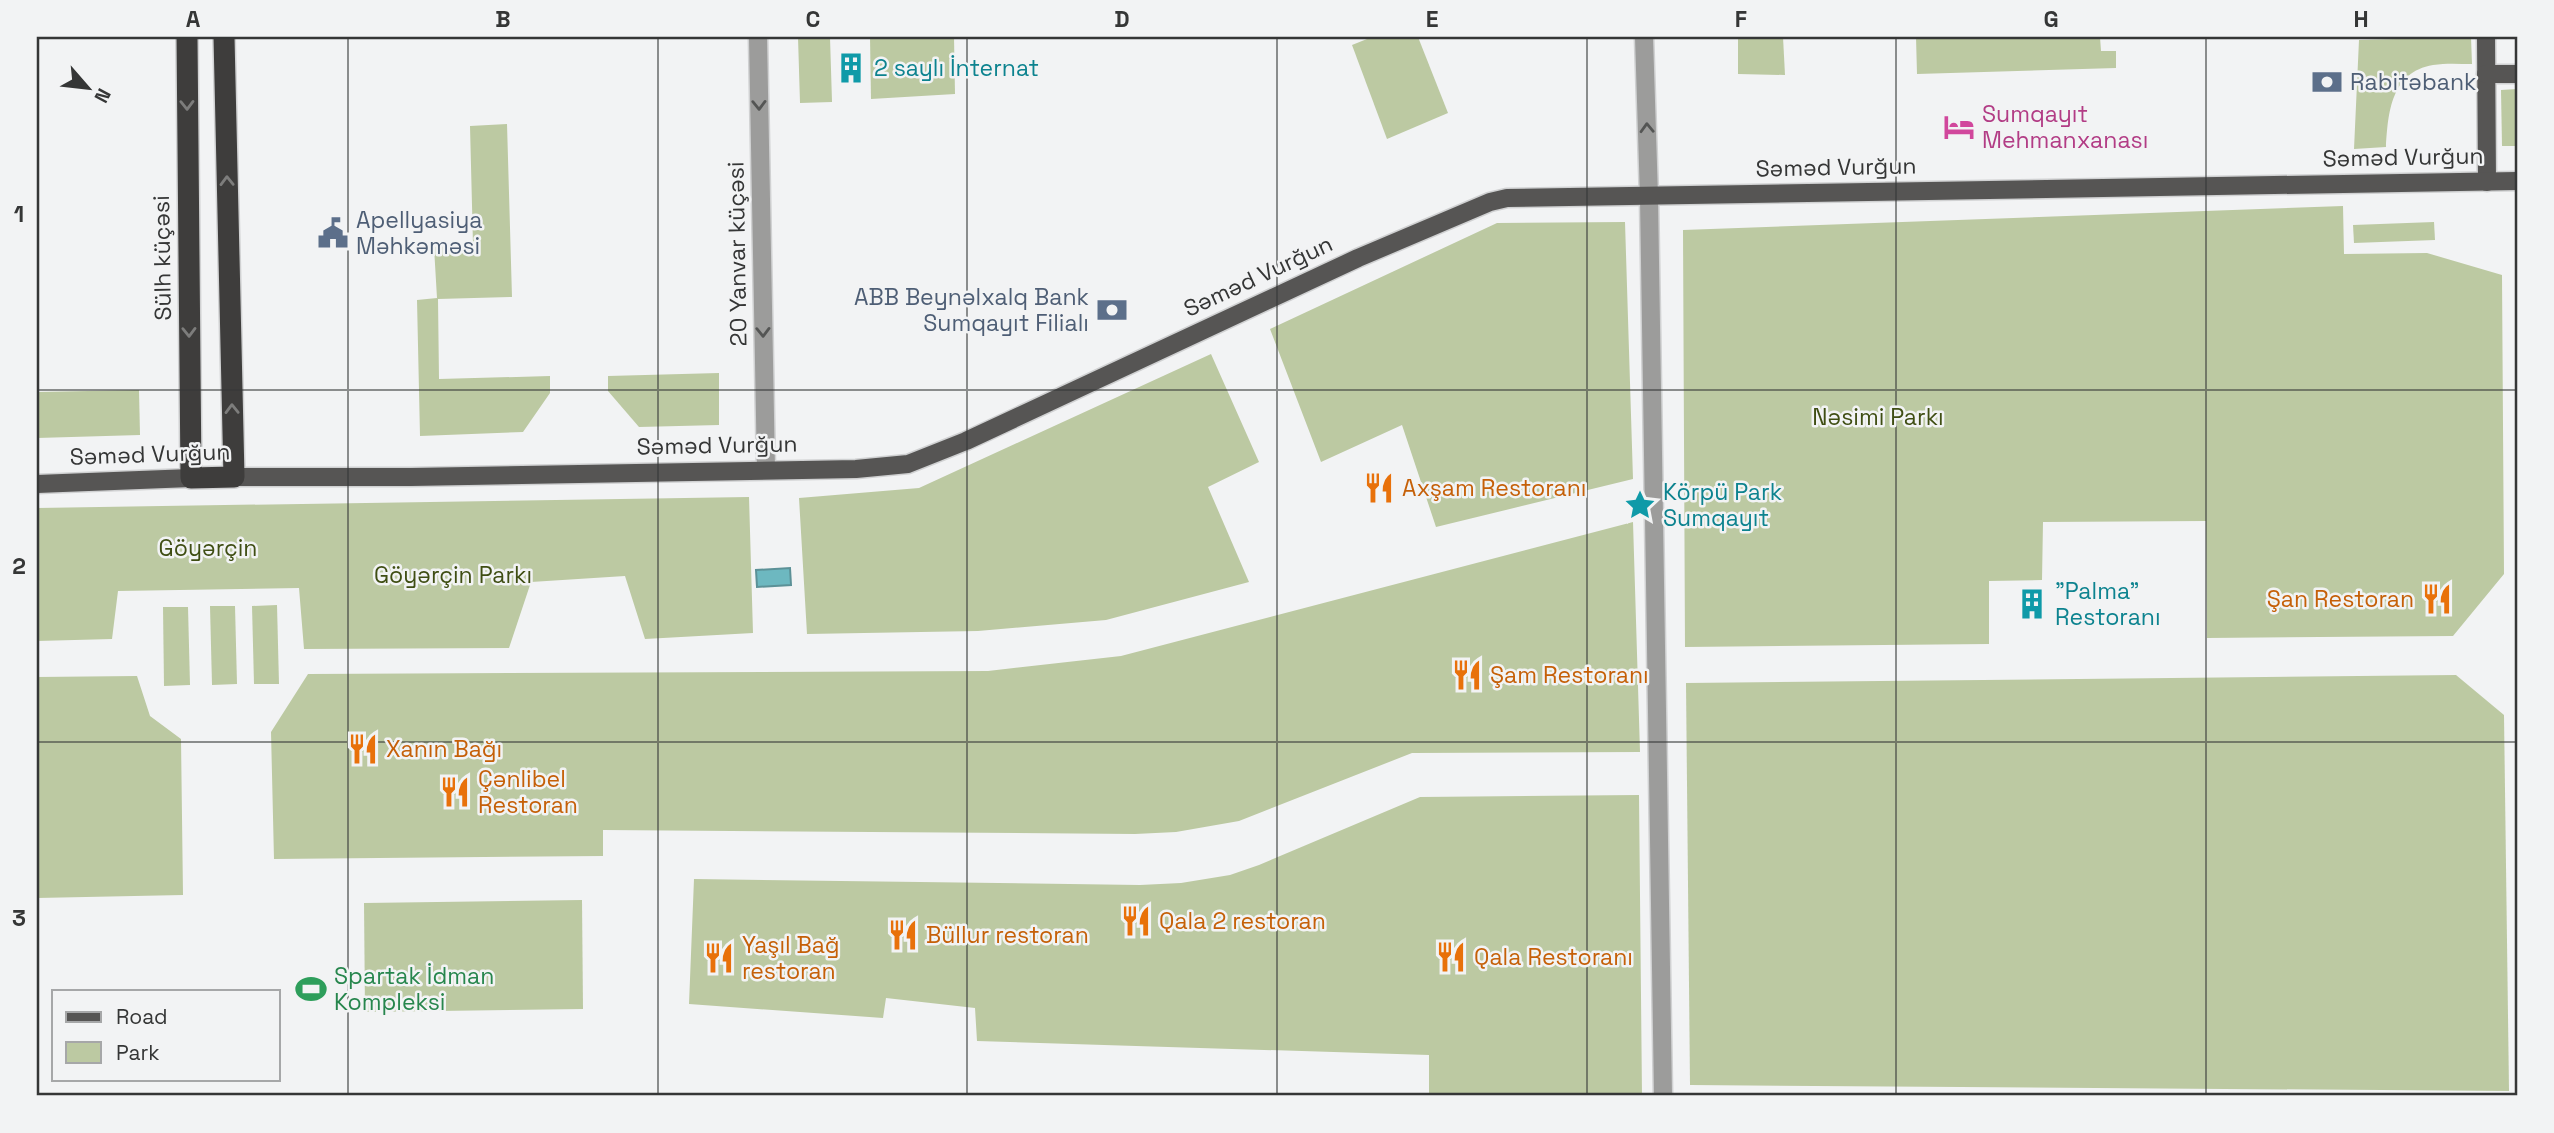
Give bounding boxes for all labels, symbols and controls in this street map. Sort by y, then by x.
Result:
text: A [186,4,201,34]
text: B [495,4,511,34]
text: C [806,4,820,34]
text: D [1114,4,1130,34]
text: E [1426,4,1438,34]
text: F [1735,4,1747,34]
text: G [2043,4,2059,34]
text: H [2353,4,2369,34]
building icon: 2 saylı İnternat [834,51,868,85]
north arrow [52,52,122,122]
place label: 2 saylı İnternat [874,53,1039,83]
bank icon: Rabitəbank [2310,65,2344,99]
place label: Rabitəbank [2350,67,2476,97]
text: N [89,84,117,107]
place label: Sumqayıt Mehmanxanası [1982,99,2148,155]
one-way arrow [179,100,195,111]
one-way arrow [751,100,767,111]
hotel icon: Sumqayıt Mehmanxanası [1942,110,1976,144]
one-way arrow [1639,123,1655,133]
street label: Səməd Vurğun [2322,141,2484,173]
street label: Səməd Vurğun [1755,151,1917,183]
street label: 20 Yanvar küçəsi [720,161,754,347]
one-way arrow [219,175,235,186]
street label: Sülh küçəsi [146,195,178,321]
text: 1 [14,199,24,229]
place label: Apellyasiya Məhkəməsi [356,205,482,261]
public building icon: Apellyasiya Məhkəməsi [316,216,350,250]
street label: Səməd Vurğun [1179,228,1337,324]
place label: ABB Beynəlxalq Bank Sumqayıt Filialı [854,282,1089,338]
bank icon: ABB Beynəlxalq Bank Sumqayıt Filialı [1095,293,1129,327]
one-way arrow [182,327,197,338]
one-way arrow [755,328,771,338]
park label: Nəsimi Parkı [1812,402,1944,432]
one-way arrow [224,403,240,413]
street label: Səməd Vurğun [636,429,798,461]
street label: Səməd Vurğun [69,436,231,472]
restaurant icon: Axşam Restoranı [1362,471,1396,505]
place label: Axşam Restoranı [1402,473,1586,503]
place label: Körpü Park Sumqayıt [1663,477,1782,533]
place icon: Körpü Park Sumqayıt [1623,488,1657,522]
park label: Göyərçin [159,533,257,563]
text: 2 [12,551,26,581]
park label: Göyərçin Parkı [374,560,532,590]
place label: "Palma" Restoranı [2055,576,2161,632]
restaurant icon: Şan Restoran [2420,582,2454,616]
place label: Şan Restoran [2267,584,2414,614]
building icon: "Palma" Restoranı [2015,587,2049,621]
restaurant icon: Şam Restoranı [1450,658,1484,692]
place label: Şam Restoranı [1490,660,1649,690]
restaurant icon: Xanın Bağı [346,732,380,766]
place label: Xanın Bağı [386,734,502,764]
place label: Çənlibel Restoran [478,764,578,820]
restaurant icon: Çənlibel Restoran [438,775,472,809]
text: 3 [12,903,26,933]
restaurant icon: Qala 2 restoran [1119,904,1153,938]
place label: Qala 2 restoran [1159,906,1326,936]
restaurant icon: Büllur restoran [886,918,920,952]
place label: Büllur restoran [926,920,1089,950]
place label: Yaşıl Bağ restoran [742,930,839,986]
restaurant icon: Qala Restoranı [1434,940,1468,974]
restaurant icon: Yaşıl Bağ restoran [702,941,736,975]
place label: Qala Restoranı [1474,942,1633,972]
place label: Spartak İdman Kompleksi [334,961,494,1017]
sports icon: Spartak İdman Kompleksi [294,972,328,1006]
legend [52,990,280,1080]
text: Road [116,1003,168,1030]
text: Park [116,1039,160,1066]

